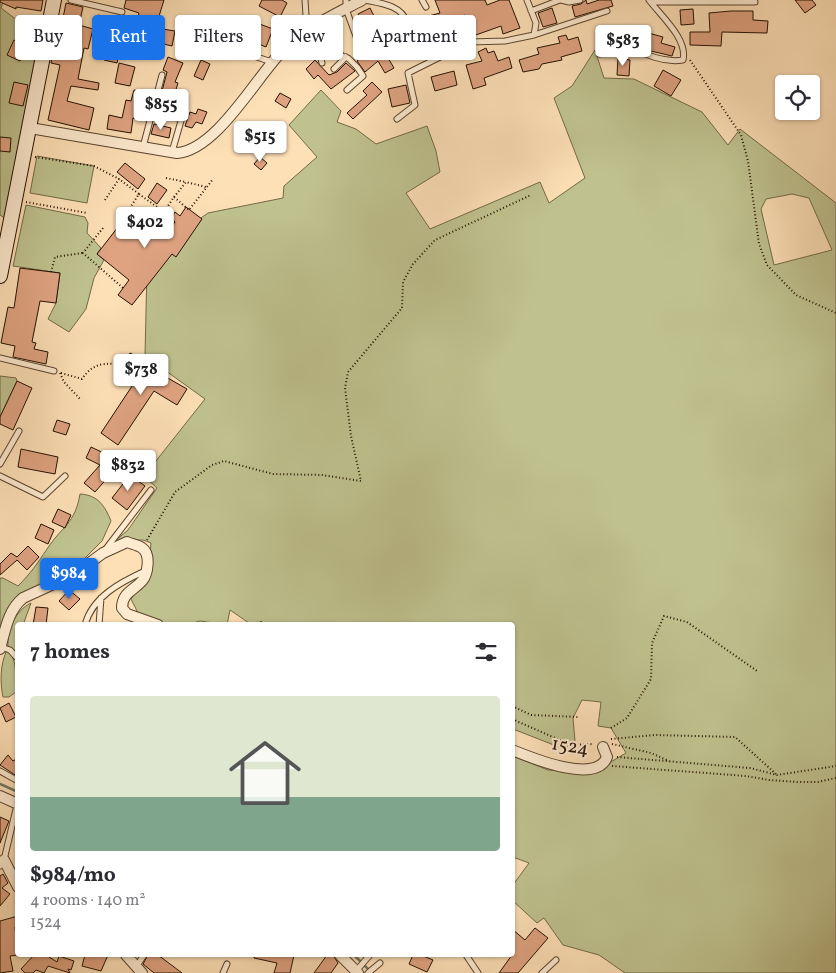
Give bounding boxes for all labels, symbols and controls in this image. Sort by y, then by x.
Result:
chip: Buy [15,15,82,60]
chip: Rent [92,15,165,60]
chip: Filters [175,15,261,60]
chip: New [271,15,343,60]
chip: Apartment [353,15,476,60]
pin: $583 [593,24,653,67]
text: $583 [606,30,640,52]
map controls [775,75,820,120]
button: locate [775,75,820,120]
pin: $855 [131,88,191,131]
text: $855 [145,94,177,116]
pin: $515 [230,120,290,163]
text: $515 [245,126,275,148]
pin: $402 [115,206,175,249]
text: $402 [127,212,163,234]
pin: $738 [111,354,171,396]
text: $738 [124,359,158,381]
pin: $832 [98,450,158,492]
text: $832 [111,455,145,477]
pin: $984 [39,558,99,600]
text: $984 [51,563,87,585]
text: 7 homes [30,638,110,667]
icon: filters [472,638,500,666]
icon: home [220,728,310,818]
street label: 1524 [549,731,591,763]
text: $984/mo [30,861,116,890]
text: 4 rooms · 140 m² [30,890,145,912]
text: 1524 [30,912,62,934]

